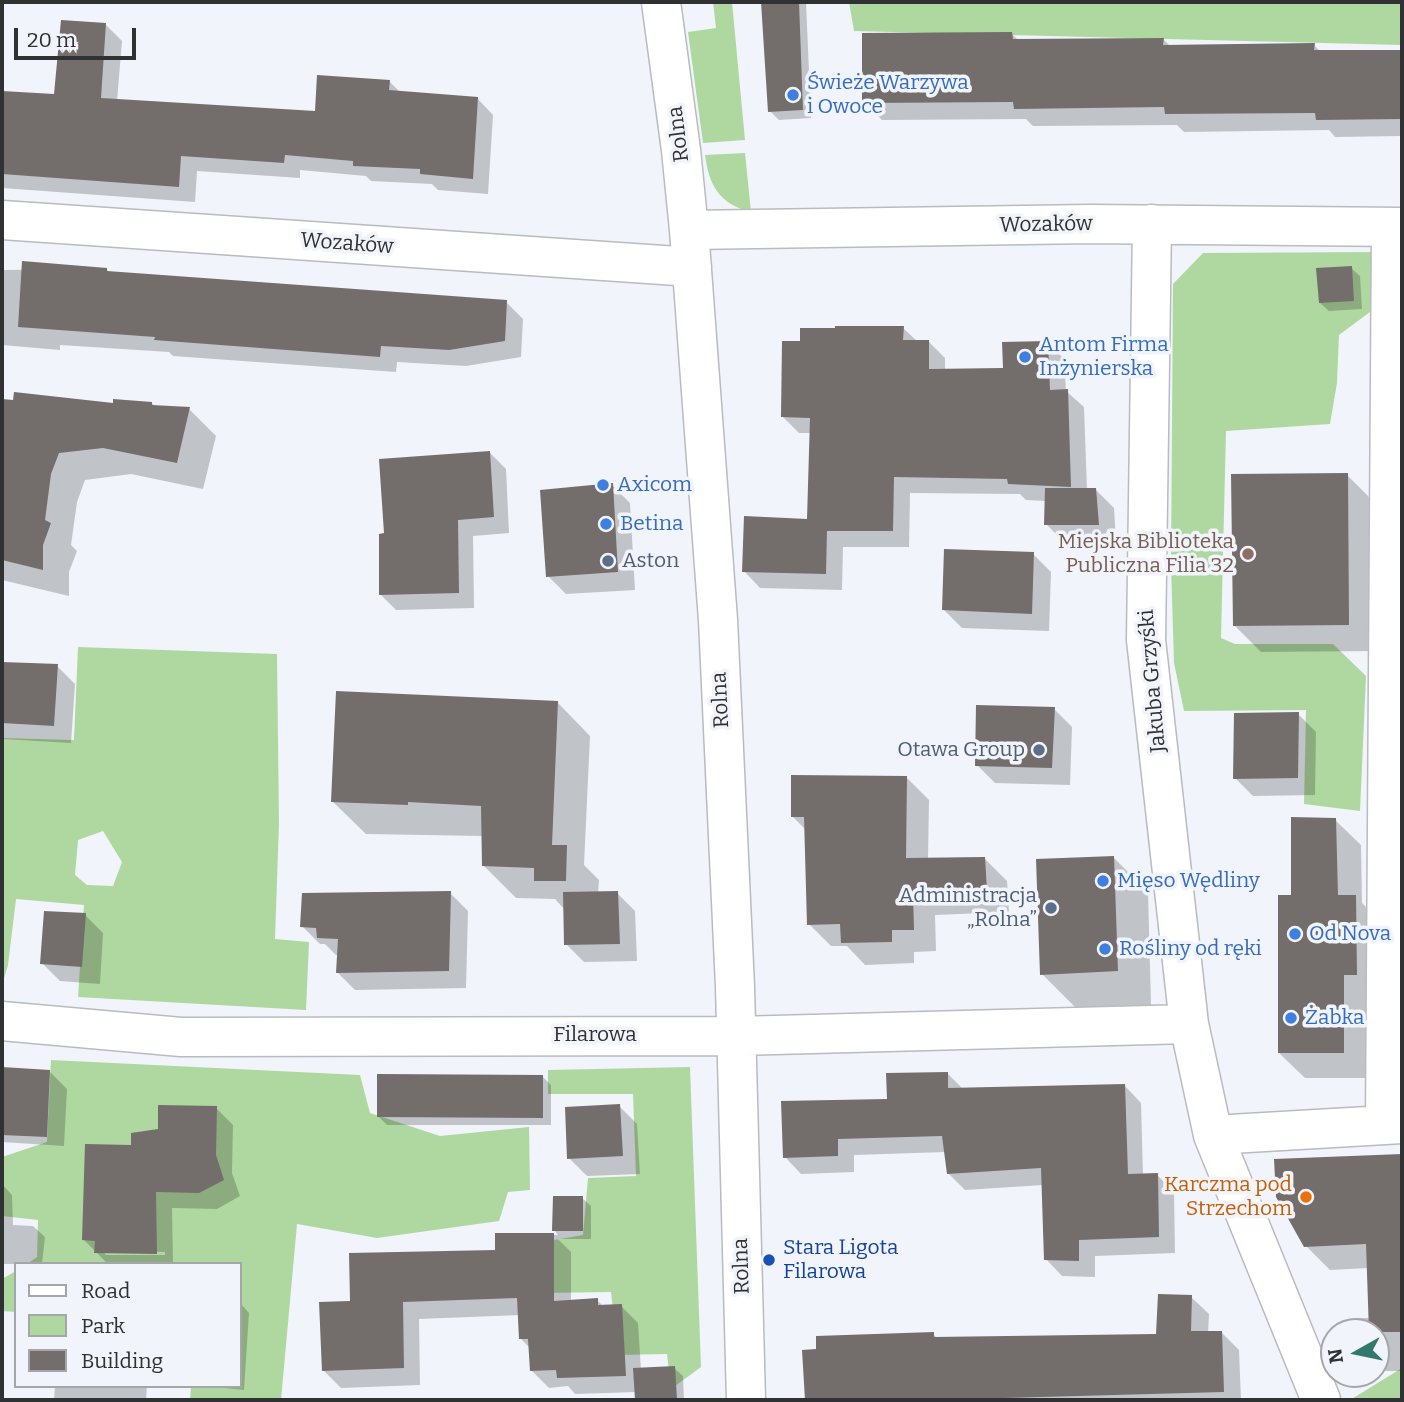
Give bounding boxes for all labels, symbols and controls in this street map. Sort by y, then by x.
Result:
scale bar [18,14,140,58]
text: 20 m [27,27,76,53]
place label: Świeże Warzywa i Owoce [807,70,969,120]
marker: Świeże Warzywa i Owoce [785,87,801,103]
street label: Rolna [663,105,695,163]
street label: Wozaków [999,212,1093,238]
street label: Wozaków [300,228,394,260]
place label: Antom Firma Inżynierska [1039,332,1169,382]
marker: Antom Firma Inżynierska [1017,349,1033,365]
place label: Axicom [617,472,692,498]
marker: Axicom [595,477,611,493]
place label: Betina [620,511,683,537]
marker: Betina [598,516,614,532]
place label: Miejska Biblioteka Publiczna Filia 32 [1058,529,1234,579]
marker: Miejska Biblioteka Publiczna Filia 32 [1240,546,1256,562]
place label: Aston [622,548,679,574]
marker: Aston [600,553,616,569]
street label: Jakuba Grzyśki [1134,608,1172,754]
street label: Rolna [707,671,735,729]
place label: Otawa Group [897,737,1025,763]
marker: Otawa Group [1031,742,1047,758]
place label: Mięso Wędliny [1117,868,1260,894]
marker: Mięso Wędliny [1095,873,1111,889]
place label: Administracja „Rolna” [899,883,1037,933]
marker: Administracja „Rolna” [1043,900,1059,916]
place label: Od Nova [1309,921,1391,947]
marker: Od Nova [1287,926,1303,942]
place label: Rośliny od ręki [1119,936,1262,962]
marker: Rośliny od ręki [1097,941,1113,957]
place label: Żabka [1305,1005,1364,1031]
marker: Żabka [1283,1010,1299,1026]
street label: Filarowa [553,1022,637,1048]
place label: Karczma pod Strzechom [1164,1172,1292,1222]
marker: Karczma pod Strzechom [1298,1189,1314,1205]
place label: Stara Ligota Filarowa [783,1235,898,1285]
street label: Rolna [728,1237,756,1295]
marker: Stara Ligota Filarowa [761,1252,777,1268]
legend [14,1262,242,1388]
text: Road [81,1278,130,1304]
text: Park [81,1313,125,1339]
north arrow [1320,1318,1390,1388]
text: N [1323,1347,1348,1365]
text: Building [81,1348,163,1374]

